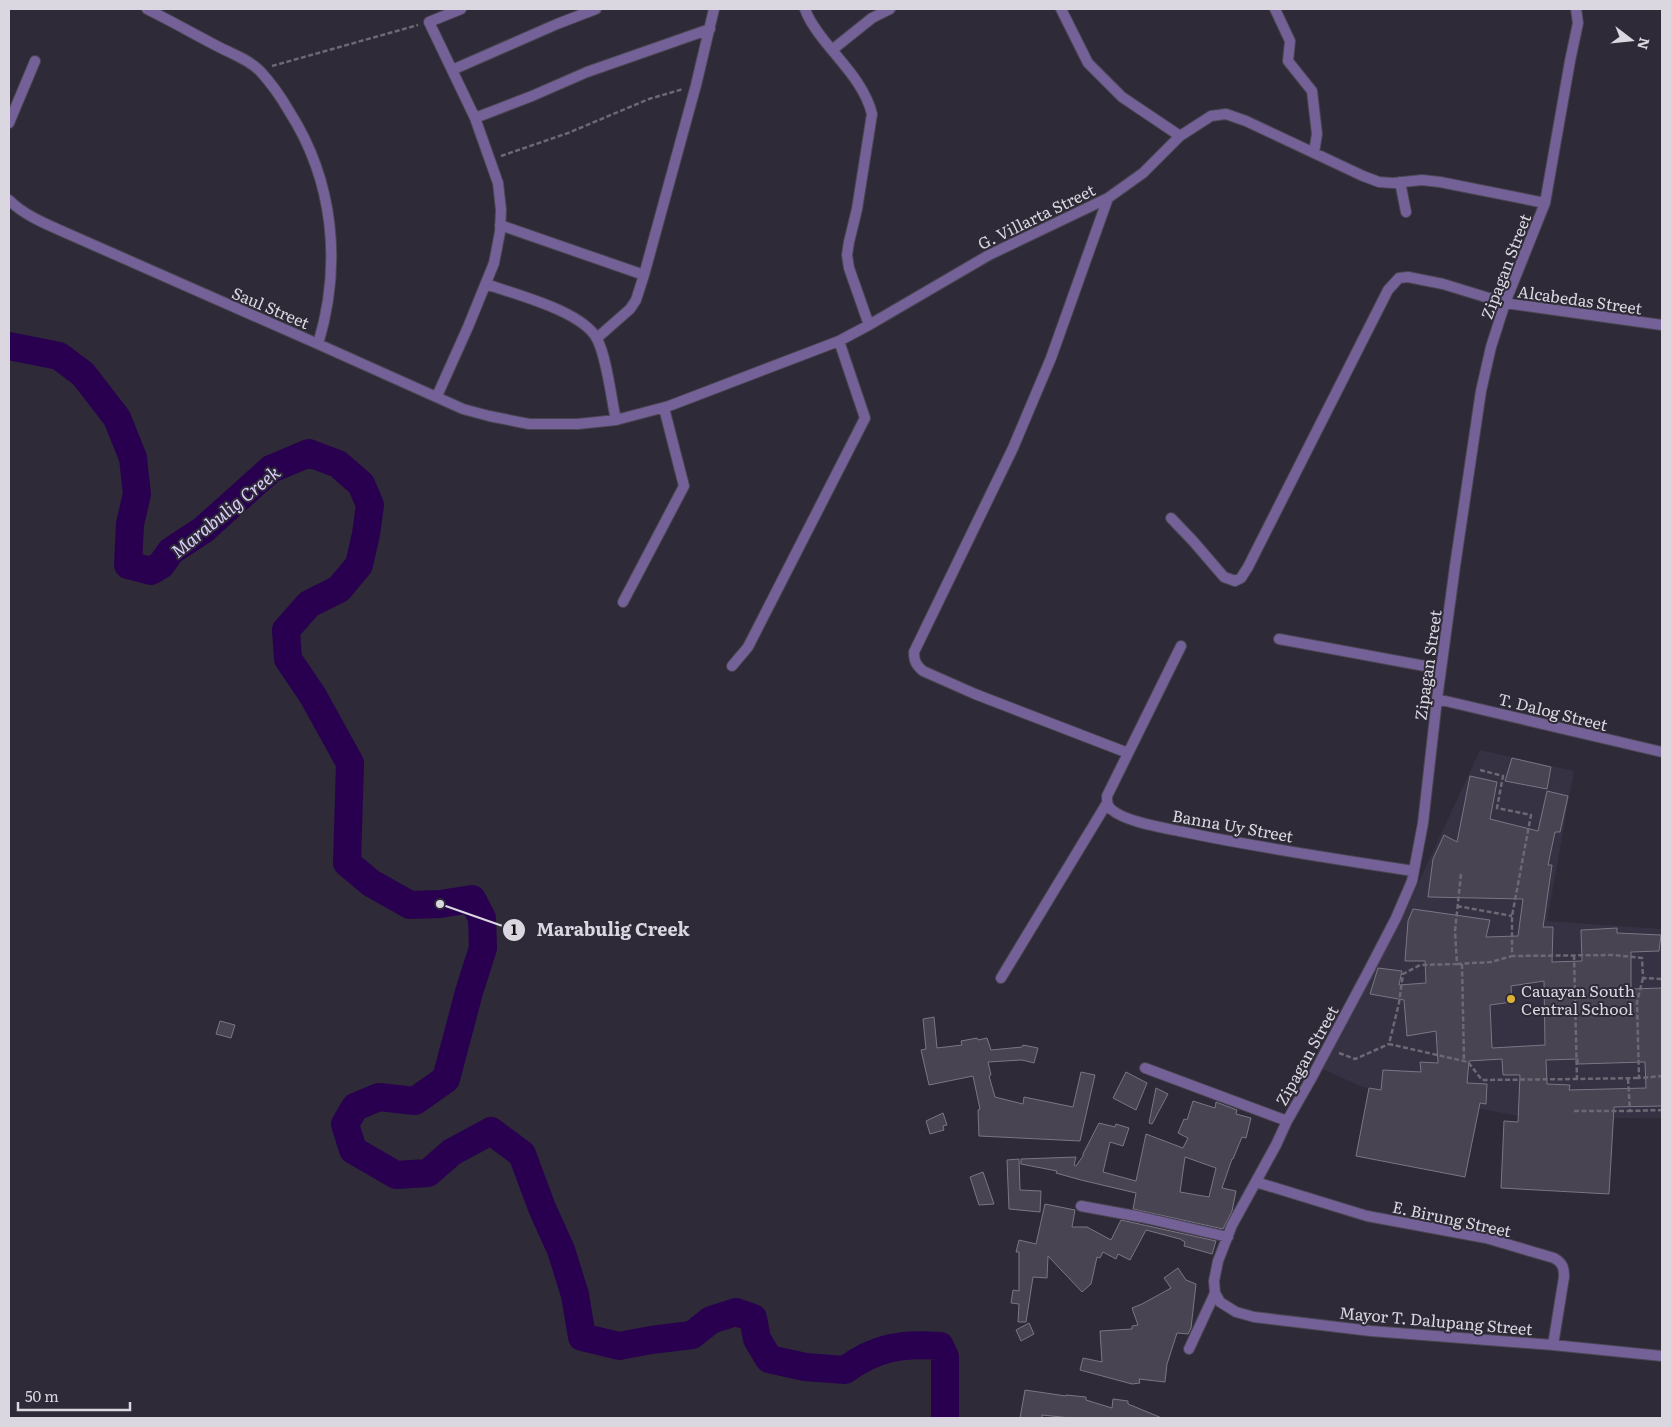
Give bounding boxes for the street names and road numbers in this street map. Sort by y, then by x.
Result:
street label: G. Villarta Street [973,177,1099,255]
street label: Zipagan Street [1474,209,1536,322]
street label: Alcabedas Street [1516,278,1644,320]
street label: Saul Street [229,280,314,334]
street label: Zipagan Street [1407,608,1447,722]
street label: T. Dalog Street [1496,686,1611,736]
street label: Banna Uy Street [1171,803,1296,848]
street label: Zipagan Street [1269,1000,1344,1109]
street label: E. Birung Street [1390,1194,1514,1242]
street label: Mayor T. Dalupang Street [1338,1300,1534,1340]

